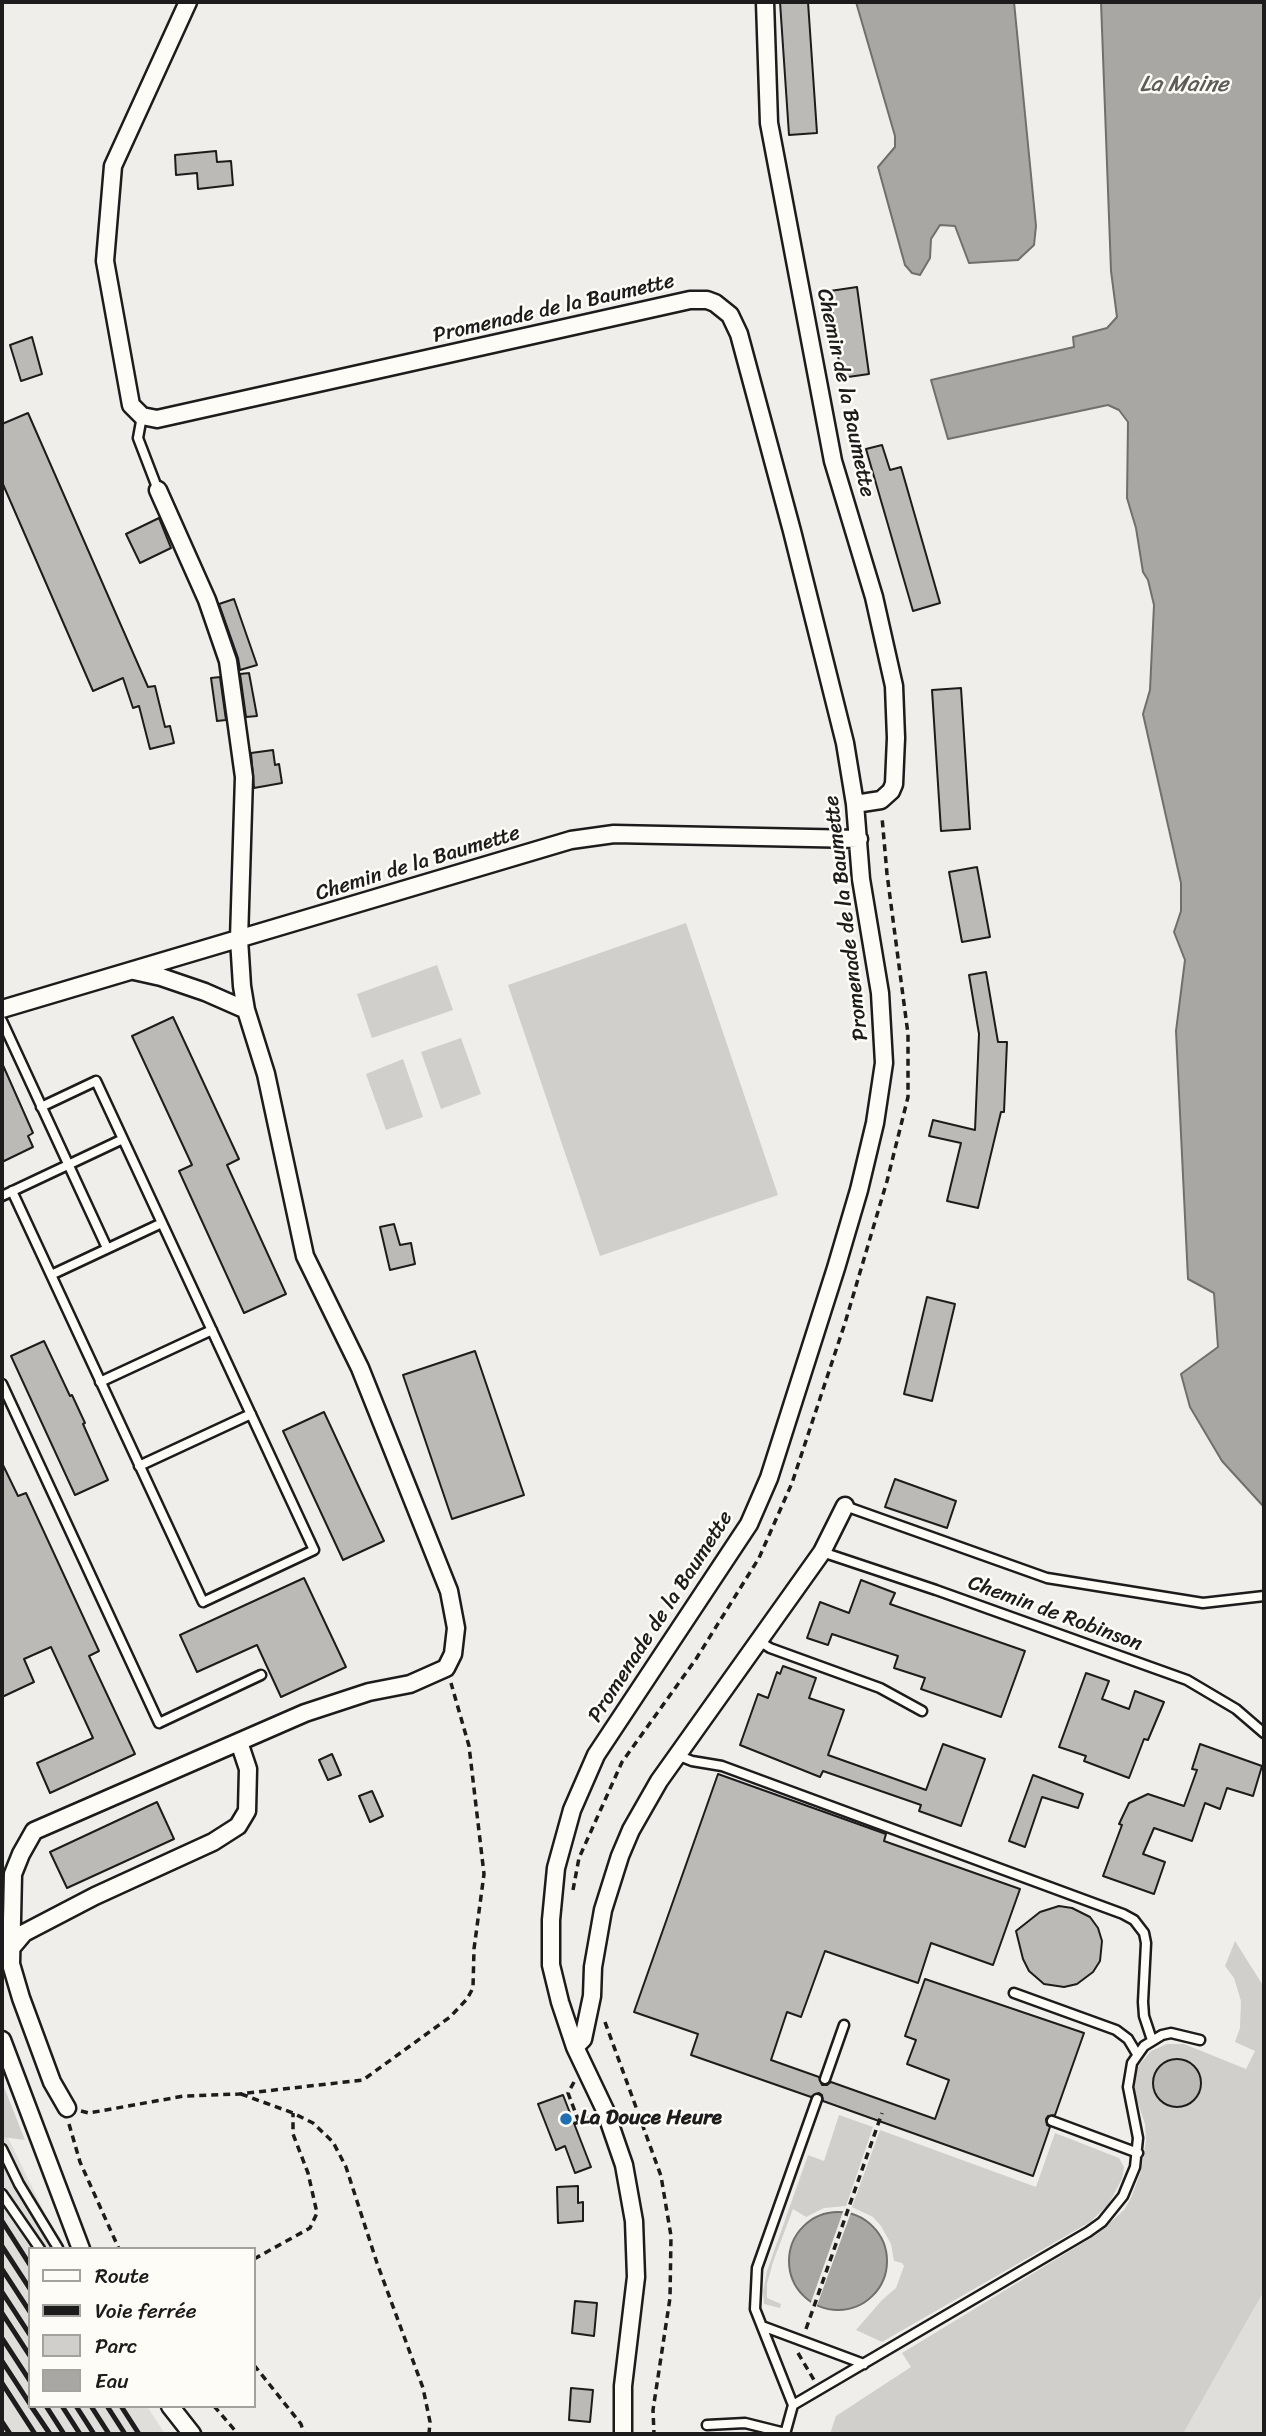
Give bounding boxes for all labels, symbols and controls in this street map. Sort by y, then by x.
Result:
water label: La Maine [1140,71,1228,99]
street label: Promenade de la Baumette [431,269,677,349]
street label: Chemin de la Baumette [811,286,879,500]
street label: Promenade de la Baumette [819,794,875,1042]
street label: Chemin de la Baumette [313,821,523,907]
street label: Promenade de la Baumette [583,1507,739,1727]
street label: Chemin de Robinson [965,1571,1145,1657]
place label: La Douce Heure [580,2106,722,2132]
marker: La Douce Heure [558,2111,574,2127]
legend [28,2247,256,2408]
text: Route [95,2257,149,2295]
text: Voie ferrée [95,2292,197,2330]
text: Parc [95,2327,137,2365]
text: Eau [95,2362,128,2400]

